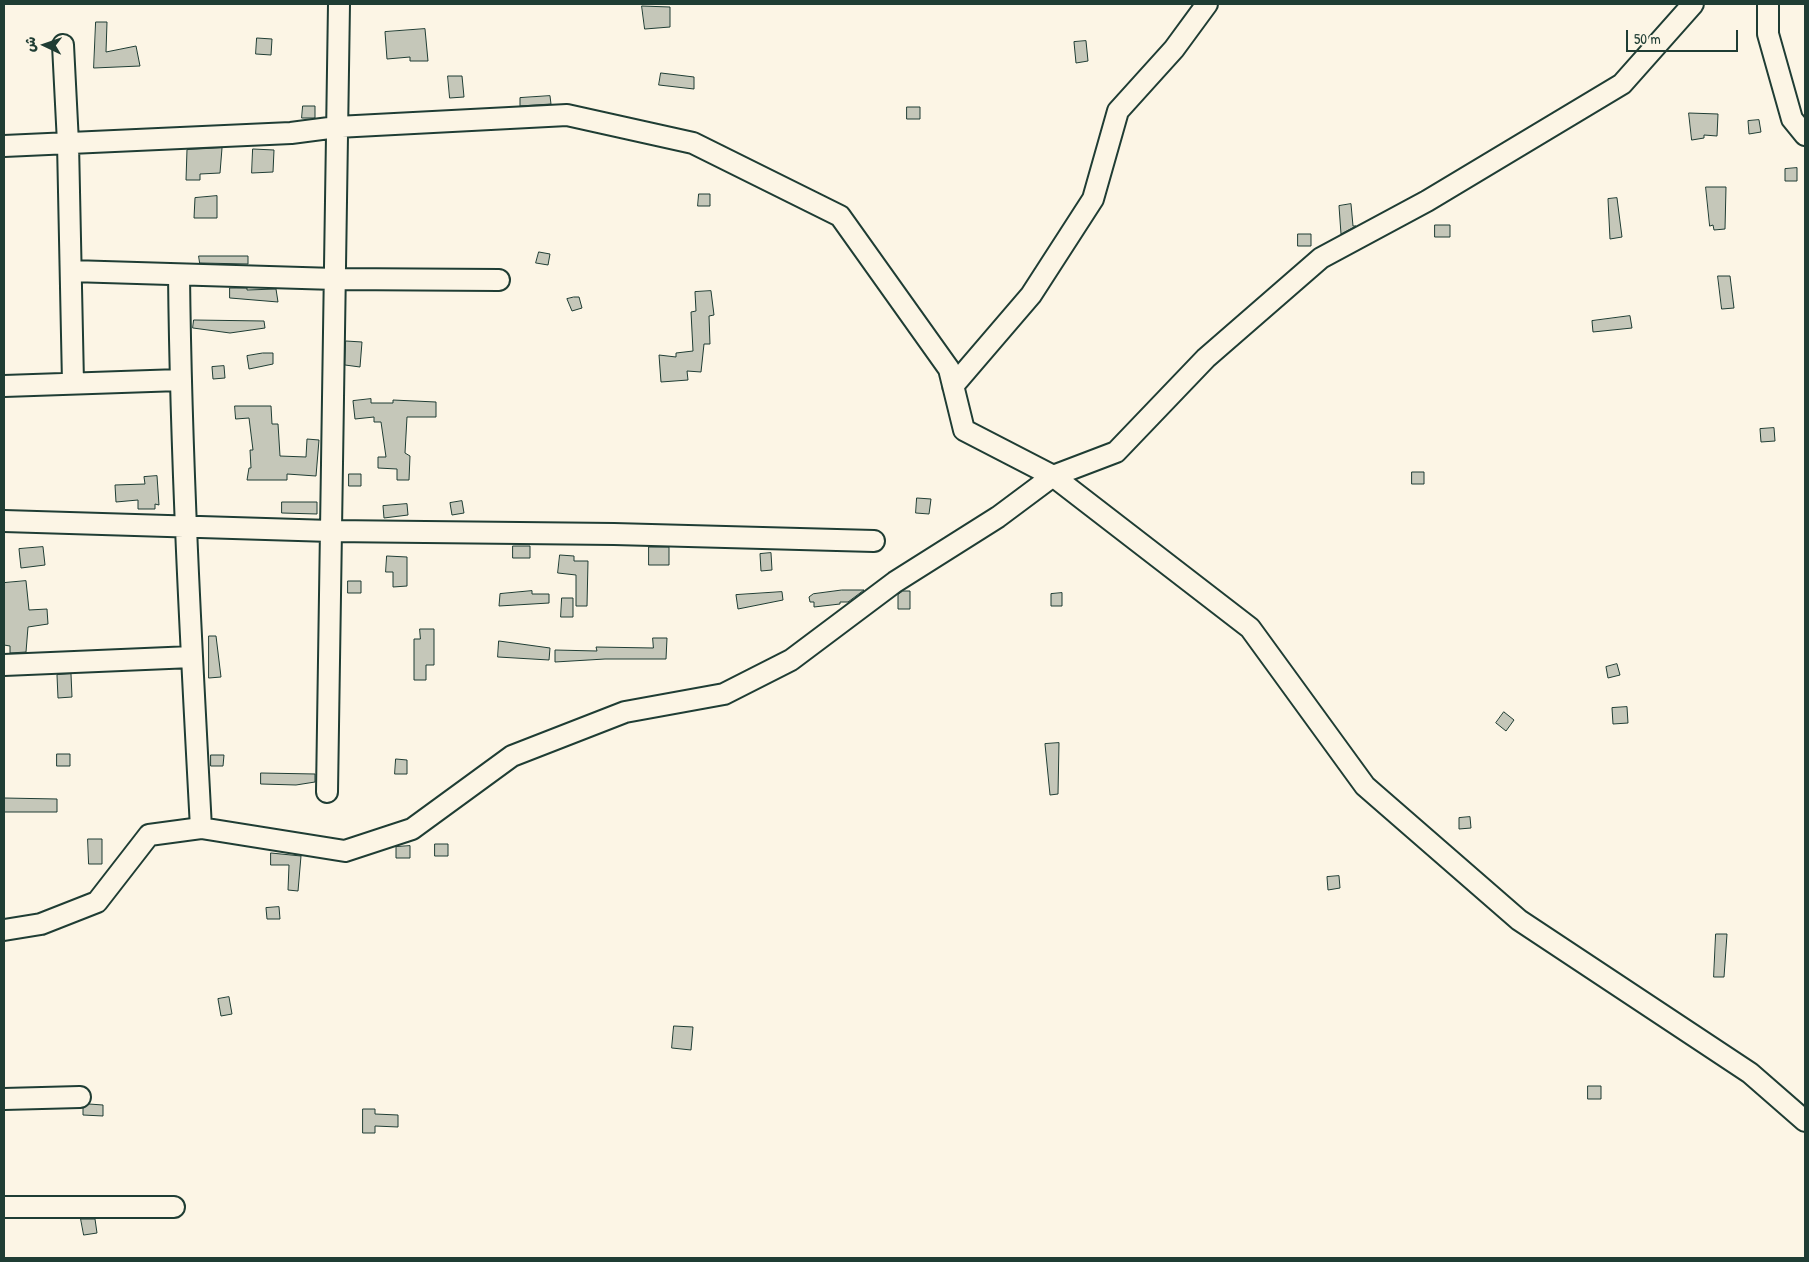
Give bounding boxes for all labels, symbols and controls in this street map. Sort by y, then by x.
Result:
north arrow [20,20,70,70]
scale bar [1629,20,1742,52]
text: 50 m [1634,28,1661,49]
text: ش [20,36,39,52]

